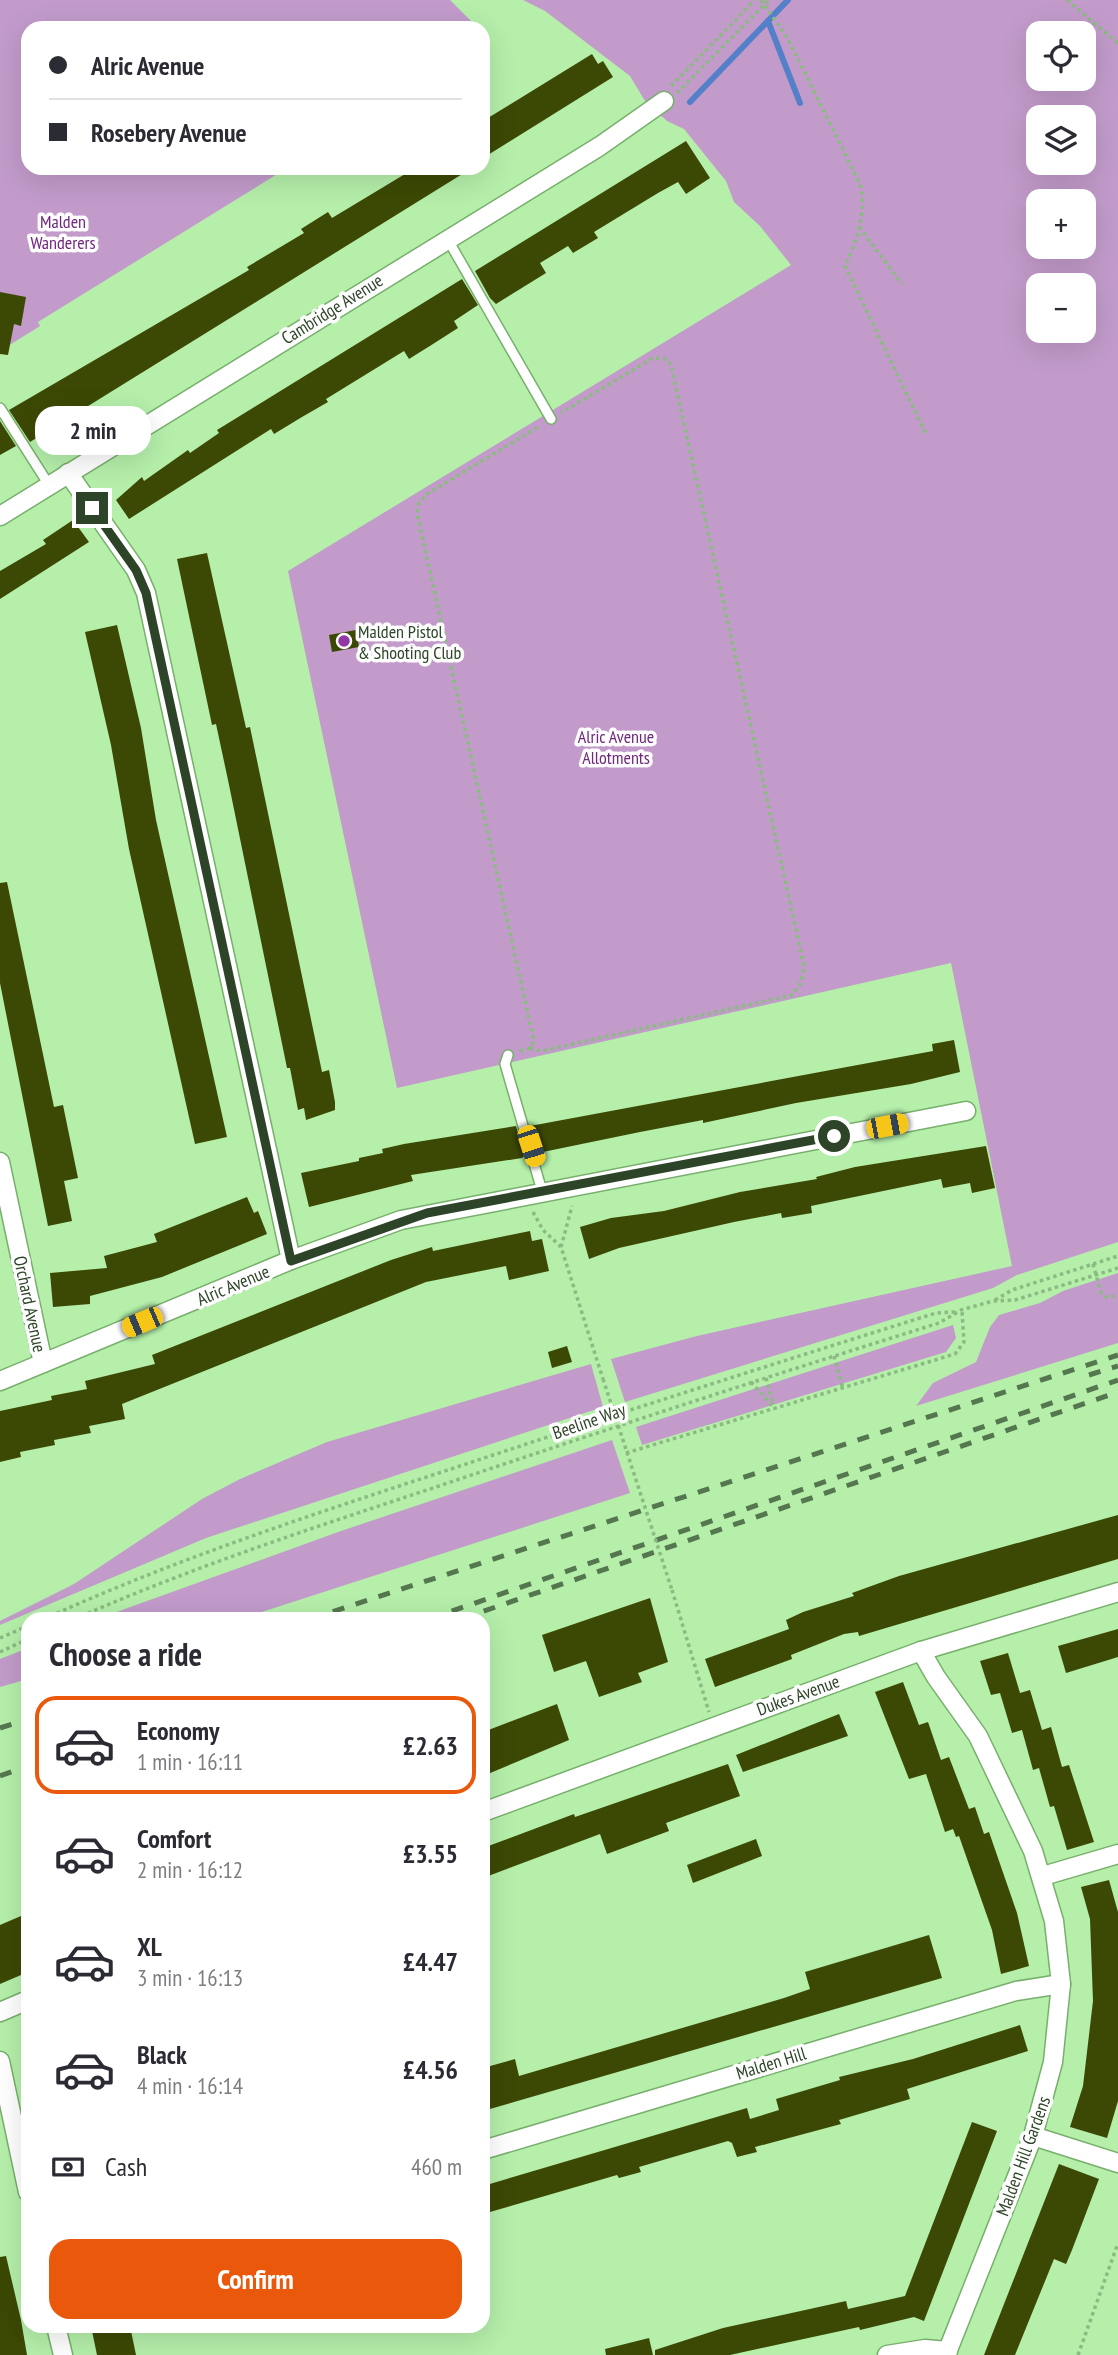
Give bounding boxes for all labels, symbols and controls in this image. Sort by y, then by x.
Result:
map controls [1026,21,1096,343]
button: locate [1026,21,1096,91]
text: Alric Avenue [91,49,204,82]
button: layers [1026,105,1096,175]
text: Rosebery Avenue [91,116,247,149]
button: + [1026,189,1096,259]
park label: Malden Wanderers [30,210,96,254]
street label: Cambridge Avenue [277,269,387,349]
button: − [1026,273,1096,343]
callout: 2 min [34,406,150,456]
text: 2 min [70,416,116,445]
route end [76,492,108,524]
place label: Malden Pistol & Shooting Club [358,620,461,664]
marker: Malden Pistol & Shooting Club [336,633,352,649]
park label: Alric Avenue Allotments [578,725,654,769]
car [865,1112,910,1140]
route start [818,1120,850,1152]
car [515,1123,548,1169]
street label: Orchard Avenue [9,1254,51,1354]
street label: Alric Avenue [193,1259,273,1311]
car [119,1304,166,1340]
street label: Beeline Way [550,1398,629,1444]
text: Choose a ride [49,1633,202,1675]
street label: Dukes Avenue [753,1669,843,1721]
icon: car [53,1714,116,1777]
text: Economy [137,1714,219,1747]
text: £2.63 [403,1729,458,1762]
text: 1 min · 16:11 [137,1747,243,1776]
icon: car [53,1822,116,1885]
text: Comfort [137,1822,211,1855]
text: £3.55 [403,1837,458,1870]
text: 2 min · 16:12 [137,1855,243,1884]
icon: car [53,1930,116,1993]
text: XL [137,1930,162,1963]
text: £4.47 [403,1945,458,1978]
text: 3 min · 16:13 [137,1963,243,1992]
icon: car [53,2038,116,2101]
text: Black [137,2038,187,2071]
street label: Malden Hill [733,2041,809,2084]
text: £4.56 [403,2053,458,2086]
text: 4 min · 16:14 [137,2071,243,2100]
street label: Malden Hill Gardens [991,2093,1055,2219]
icon: cash [49,2148,87,2186]
text: Cash [105,2150,147,2183]
text: 460 m [411,2152,462,2181]
button: Confirm [49,2239,462,2319]

